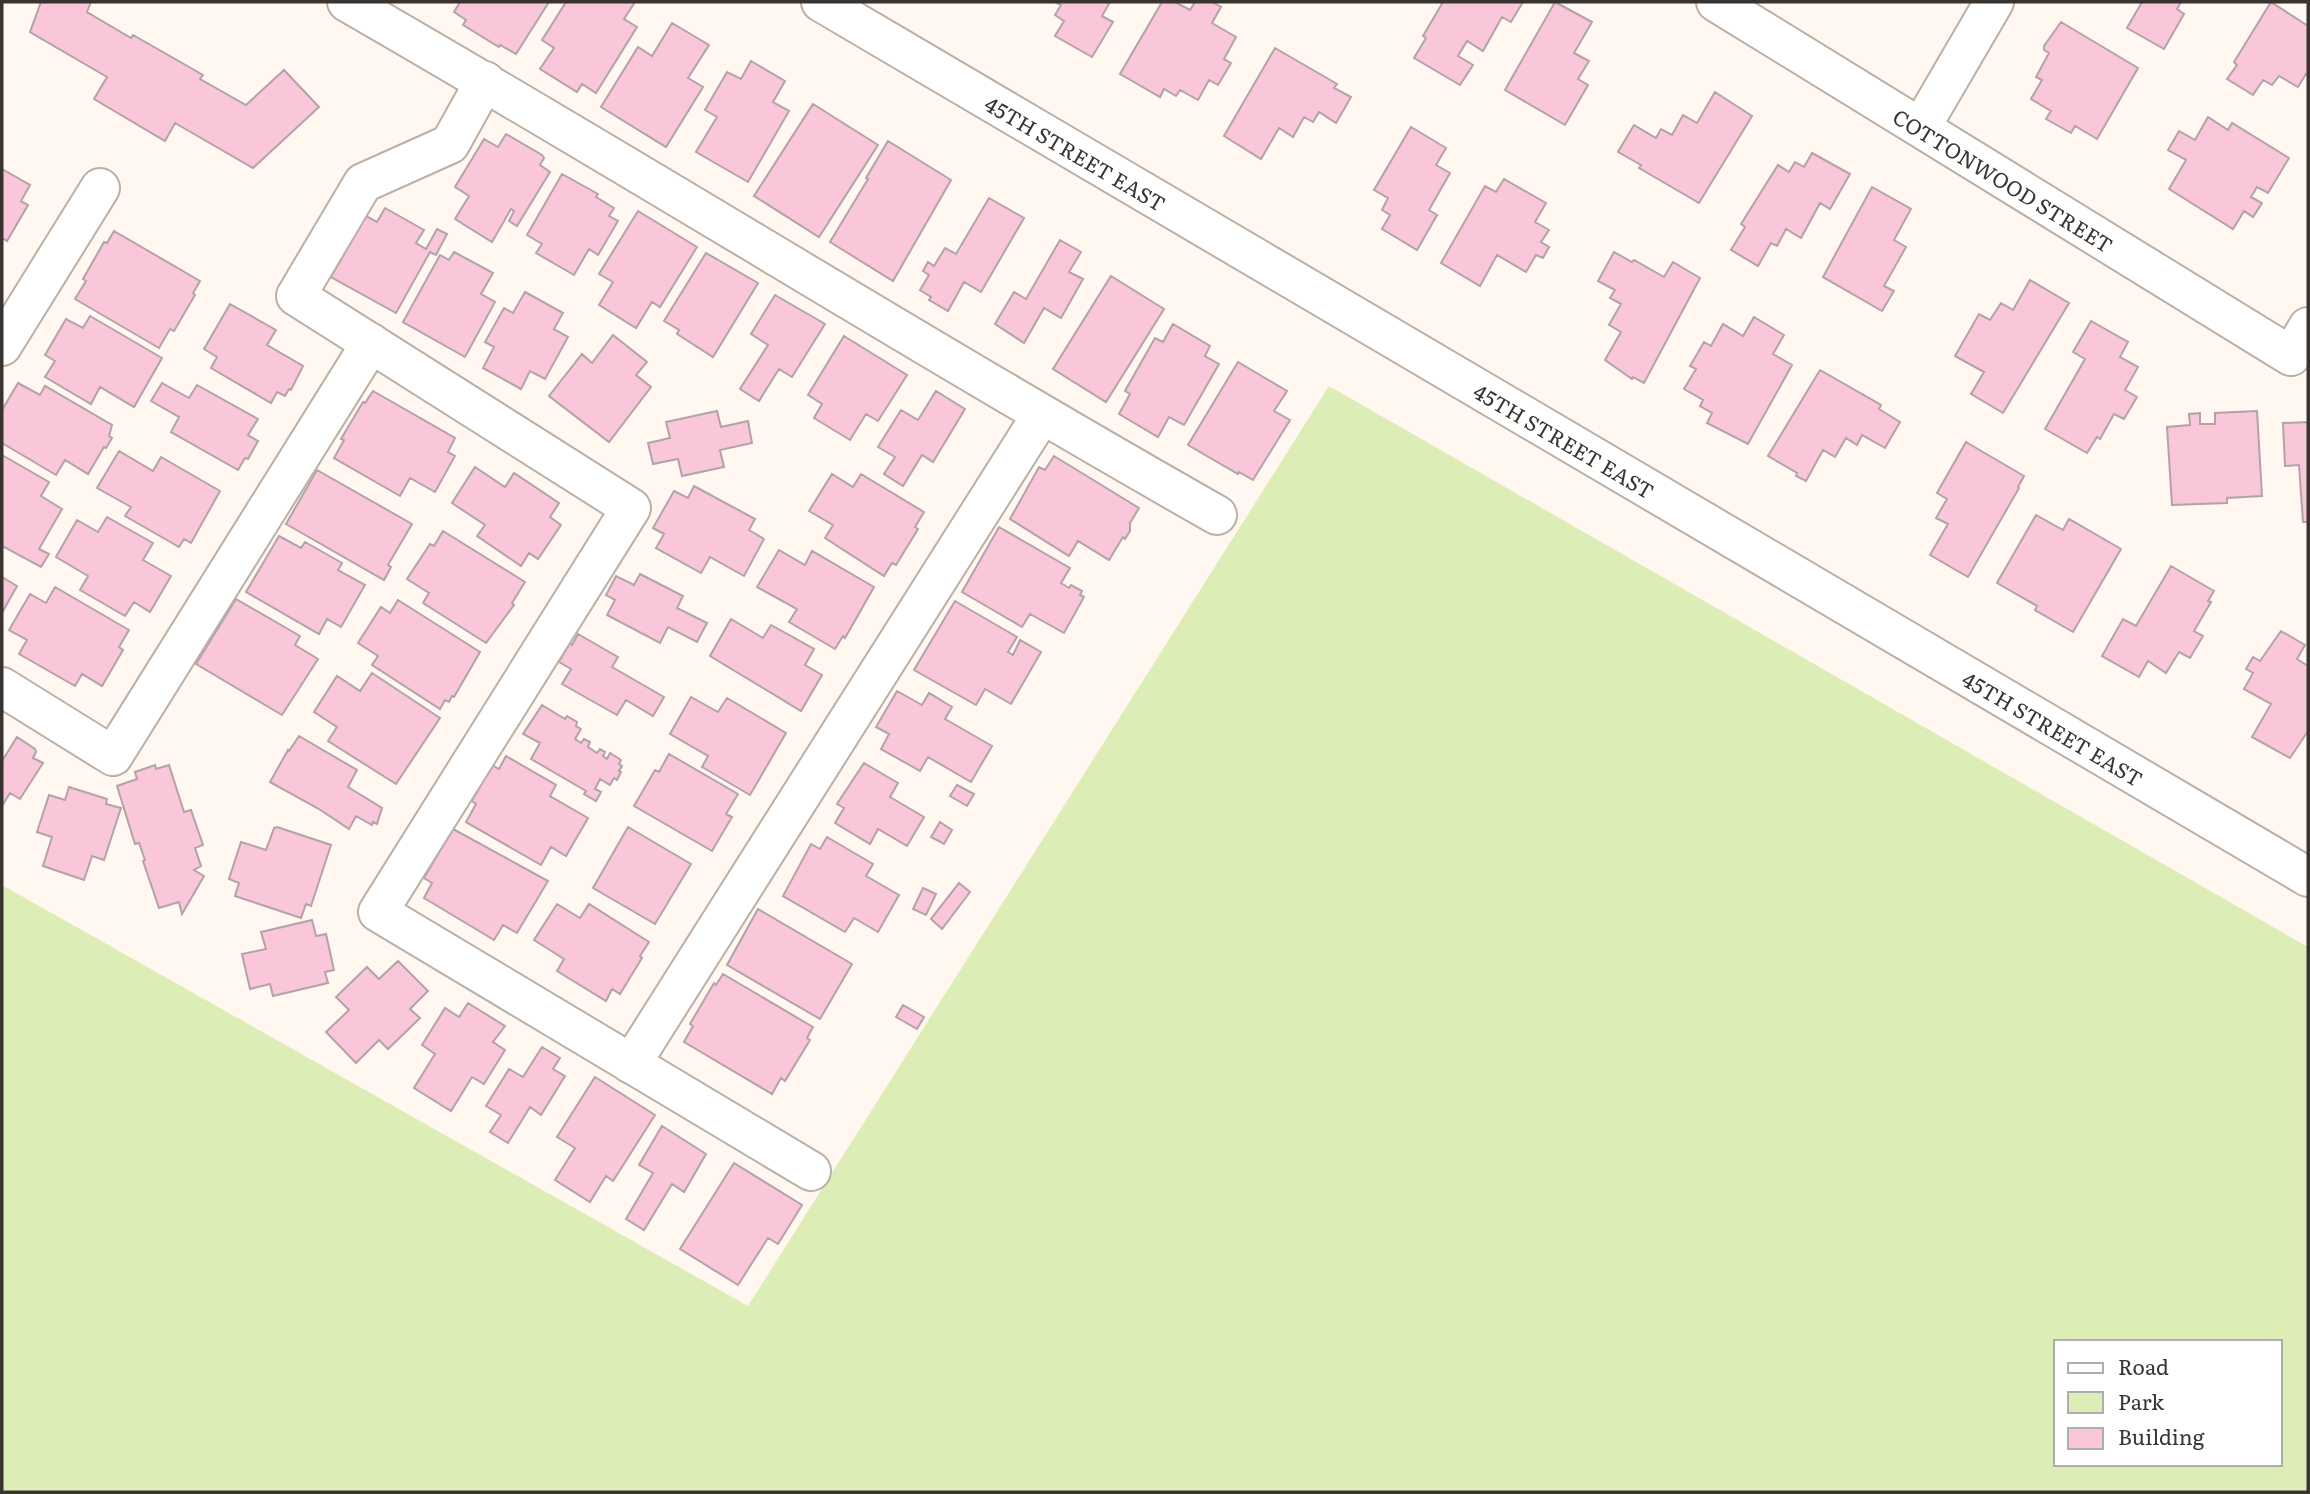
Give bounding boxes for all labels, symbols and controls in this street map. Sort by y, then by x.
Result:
street label: 45TH STREET EAST [980,87,1172,217]
street label: COTTONWOOD STREET [1888,100,2120,259]
street label: 45TH STREET EAST [1469,374,1661,505]
street label: 45TH STREET EAST [1957,662,2150,793]
legend [2054,1340,2282,1466]
text: Road [2118,1350,2169,1381]
text: Park [2118,1385,2164,1416]
text: Building [2118,1420,2205,1451]

